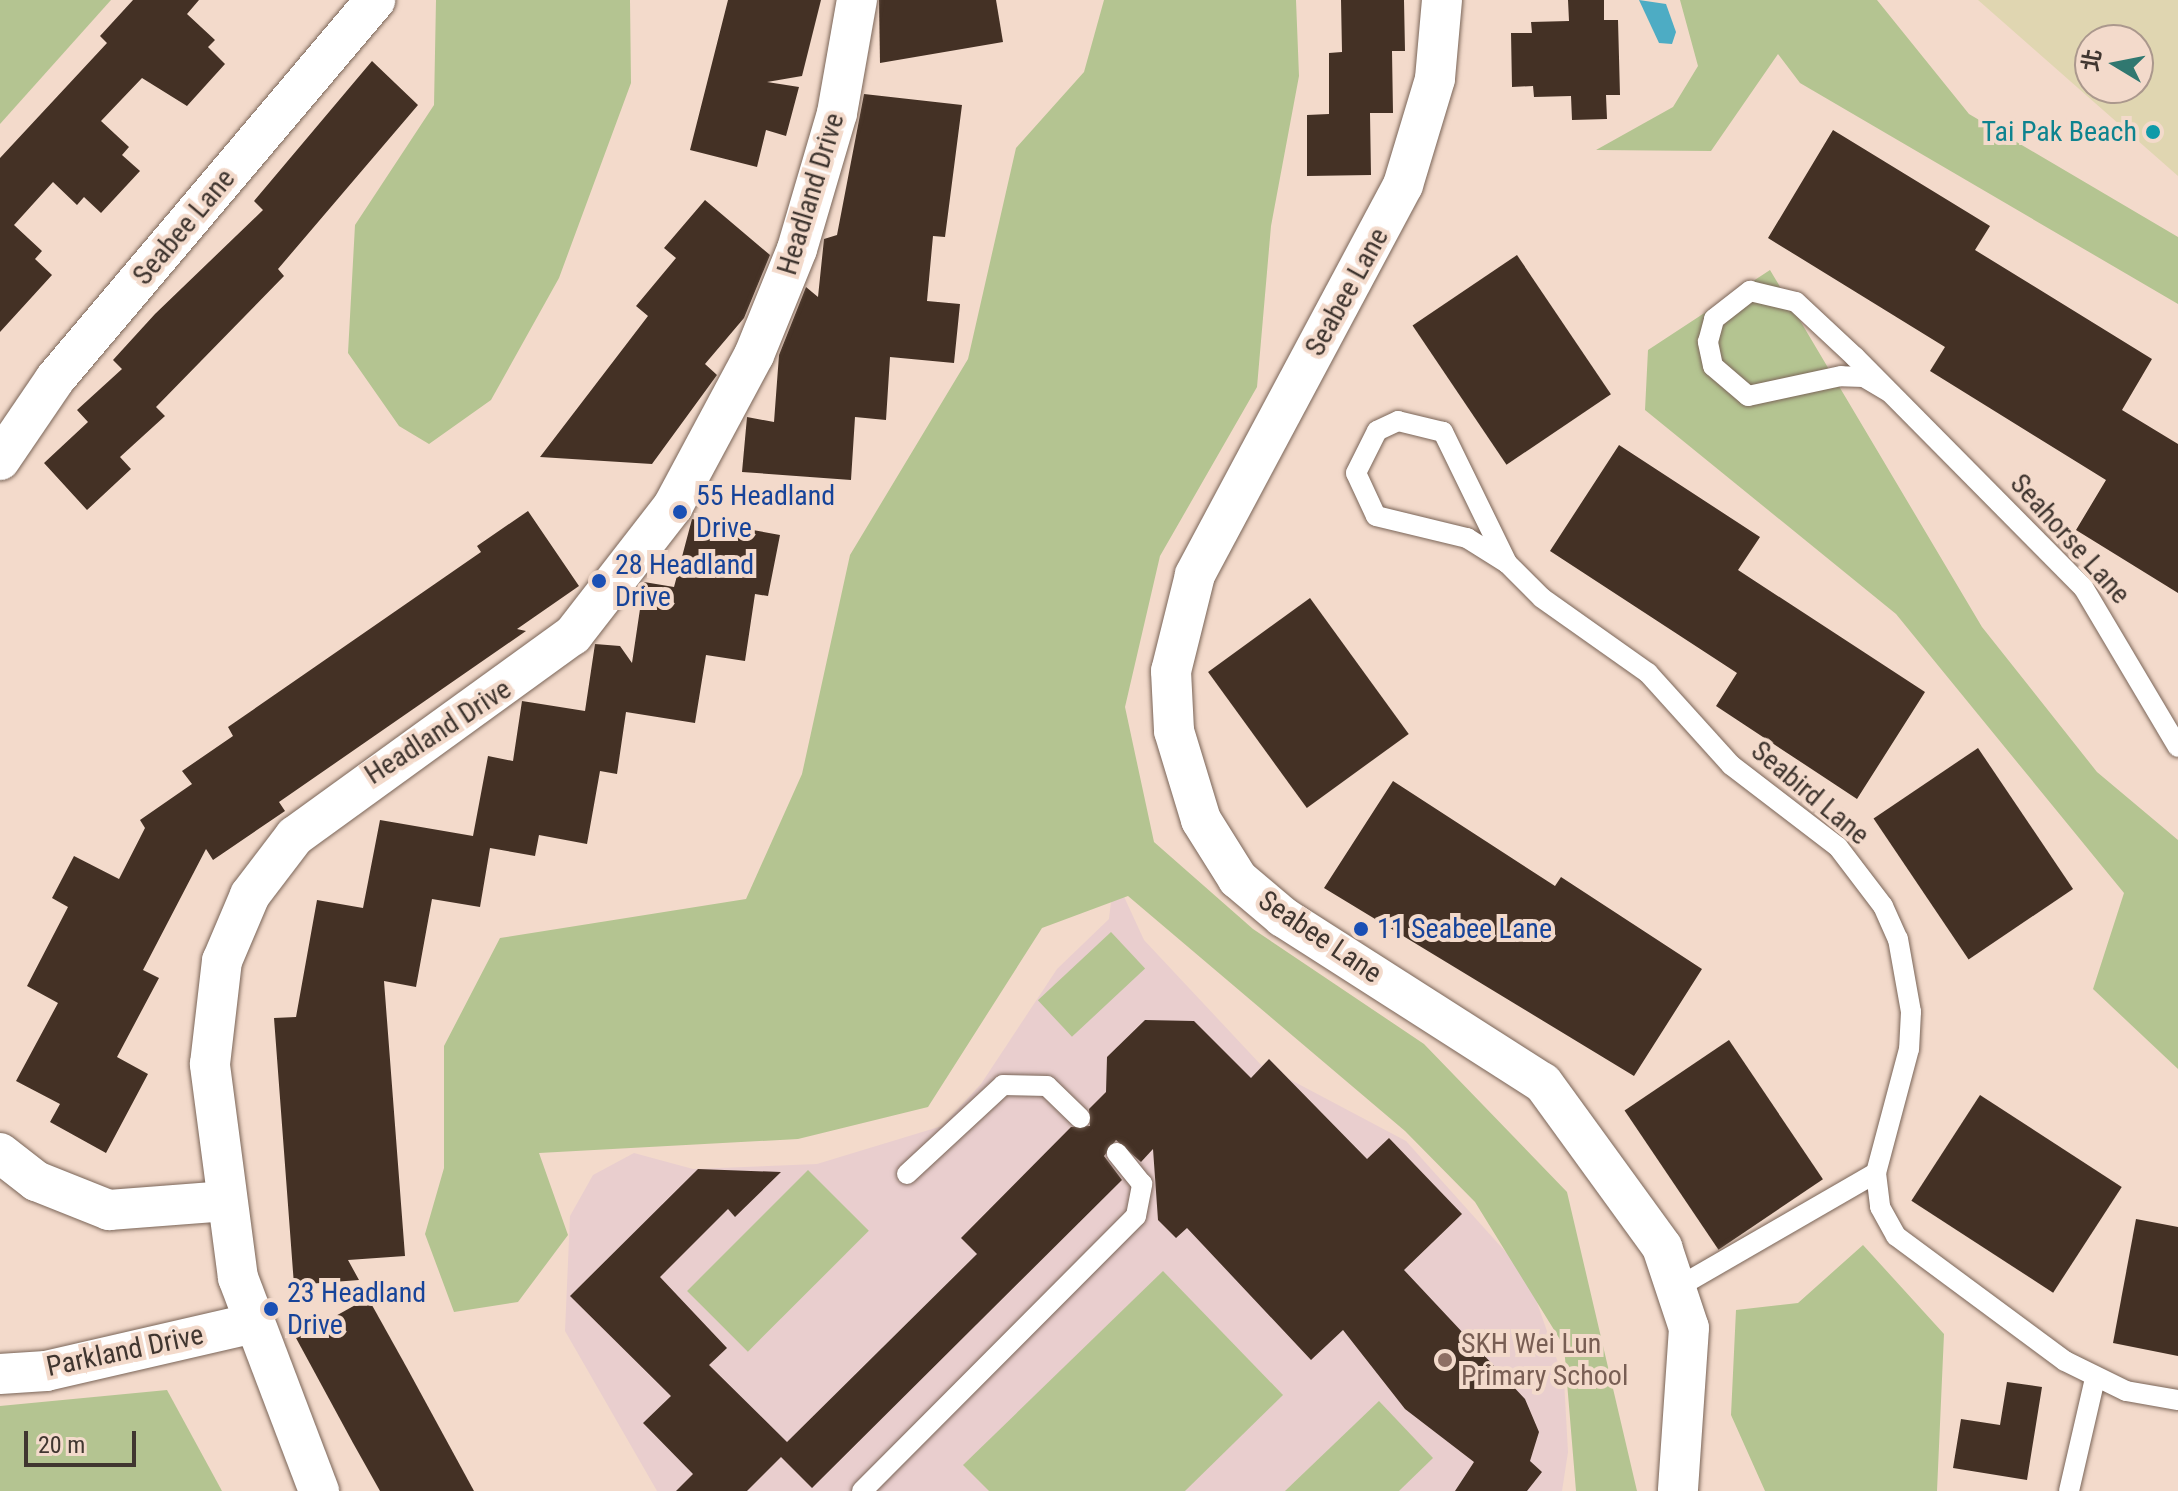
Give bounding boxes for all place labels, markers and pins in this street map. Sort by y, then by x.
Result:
place label: Tai Pak Beach [1982,115,2137,149]
marker: Tai Pak Beach [2144,123,2162,141]
place label: 55 Headland Drive [696,479,835,545]
marker: 55 Headland Drive [671,503,689,521]
place label: 28 Headland Drive [615,548,754,614]
marker: 28 Headland Drive [590,572,608,590]
place label: 11 Seabee Lane [1377,912,1552,946]
marker: 11 Seabee Lane [1352,920,1370,938]
place label: 23 Headland Drive [287,1276,426,1342]
marker: 23 Headland Drive [262,1300,280,1318]
place label: SKH Wei Lun Primary School [1461,1327,1628,1393]
marker: SKH Wei Lun Primary School [1436,1351,1454,1369]

